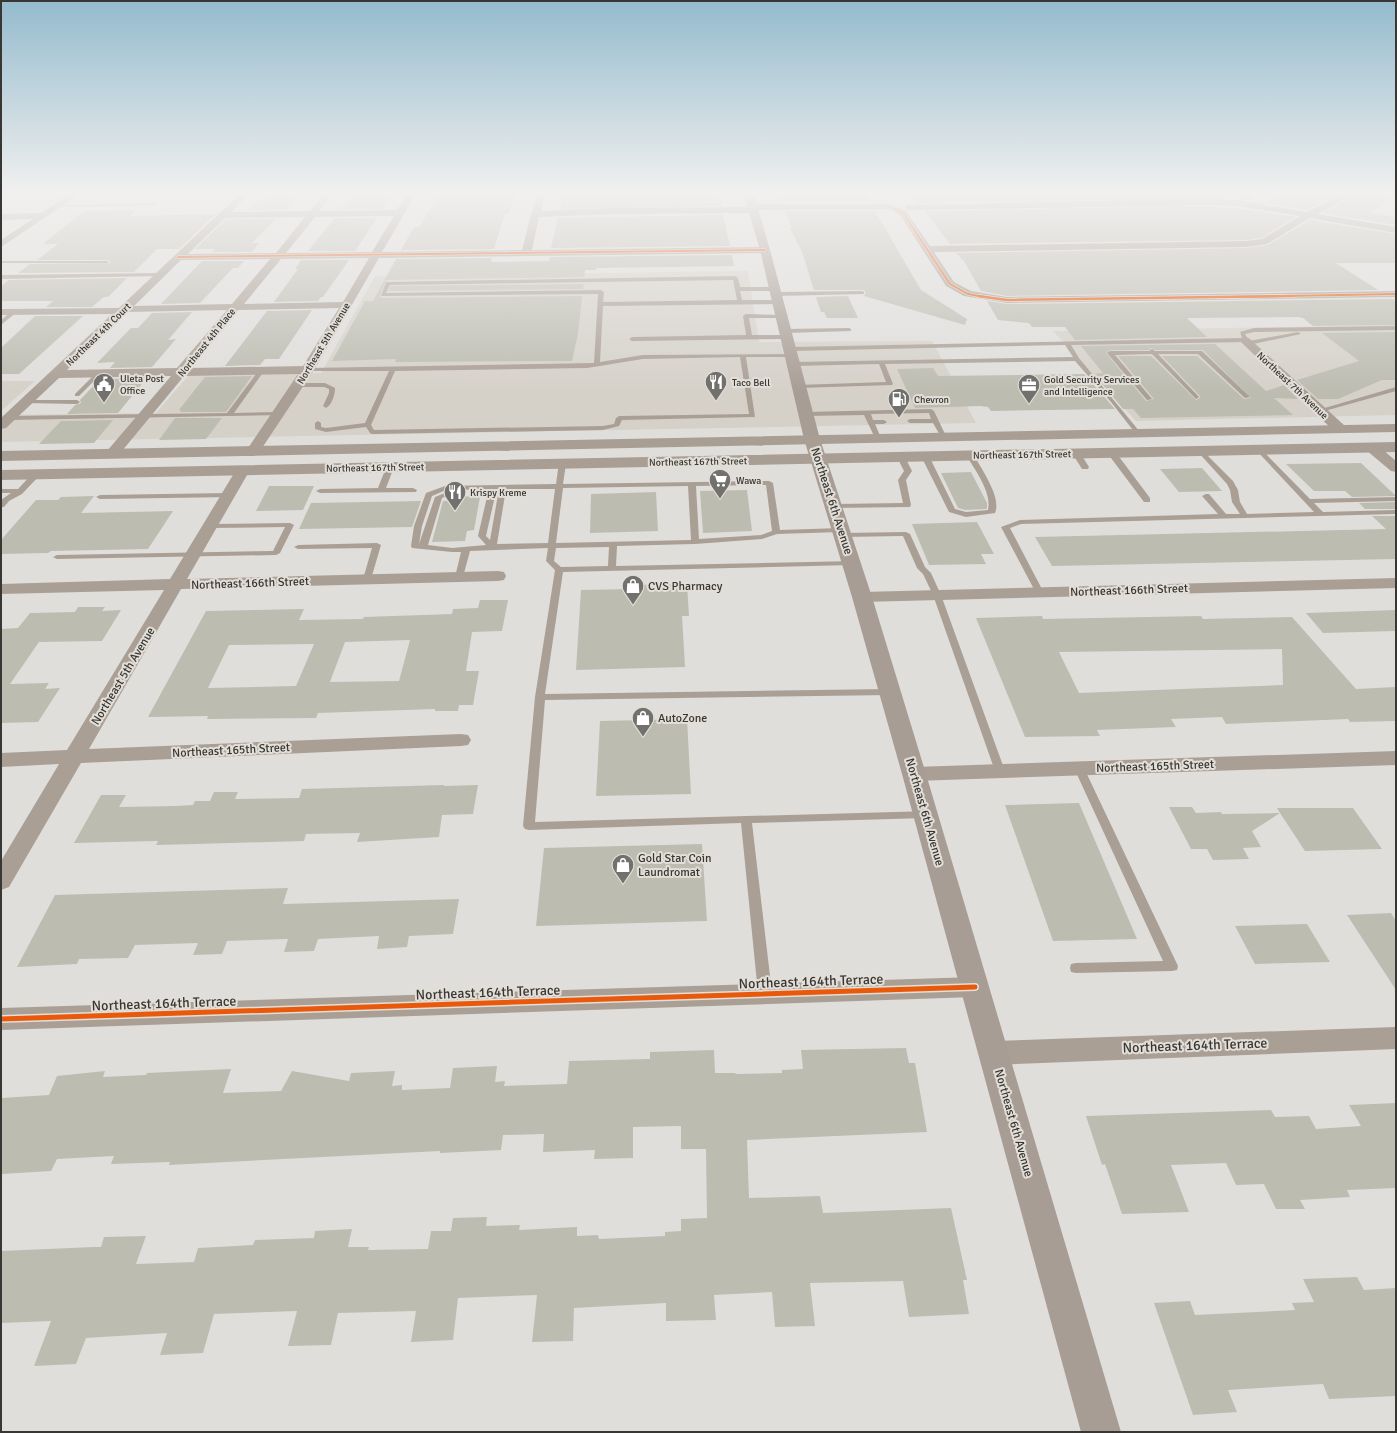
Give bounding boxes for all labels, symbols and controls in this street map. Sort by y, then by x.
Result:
street label: Northeast 4th Court [64,300,134,369]
street label: Northeast 5th Avenue [295,301,353,386]
street label: Northeast 4th Place [175,306,238,379]
street label: Northeast 7th Avenue [1254,350,1330,422]
restaurant icon: Taco Bell [703,369,729,402]
public building icon: Uleta Post Office [91,371,117,404]
office icon: Gold Security Services and Intelligence [1016,372,1042,405]
place label: Uleta Post Office [120,373,164,397]
place label: Gold Security Services and Intelligence [1044,374,1140,398]
place label: Taco Bell [732,377,770,389]
fuel station icon: Chevron [886,386,912,419]
place label: Chevron [914,394,949,406]
street label: Northeast 6th Avenue [807,446,856,556]
street label: Northeast 167th Street [973,448,1072,462]
street label: Northeast 167th Street [649,455,748,469]
street label: Northeast 167th Street [326,461,425,475]
supermarket icon: Wawa [707,467,733,500]
place label: Wawa [736,475,761,487]
restaurant icon: Krispy Kreme [442,479,468,512]
place label: Krispy Kreme [470,487,527,499]
shop icon: CVS Pharmacy [620,573,646,606]
street label: Northeast 166th Street [191,574,309,593]
place label: CVS Pharmacy [648,579,723,594]
street label: Northeast 166th Street [1070,581,1188,600]
street label: Northeast 5th Avenue [88,625,159,728]
shop icon: AutoZone [630,705,656,738]
place label: AutoZone [658,711,707,726]
street label: Northeast 165th Street [172,740,290,761]
street label: Northeast 6th Avenue [902,757,947,868]
street label: Northeast 165th Street [1096,757,1214,776]
place label: Gold Star Coin Laundromat [638,851,712,880]
shop icon: Gold Star Coin Laundromat [610,852,636,885]
street label: Northeast 164th Terrace [738,970,884,993]
street label: Northeast 164th Terrace [415,981,561,1004]
street label: Northeast 164th Terrace [91,992,237,1015]
street label: Northeast 164th Terrace [1122,1034,1268,1057]
street label: Northeast 6th Avenue [991,1068,1036,1179]

